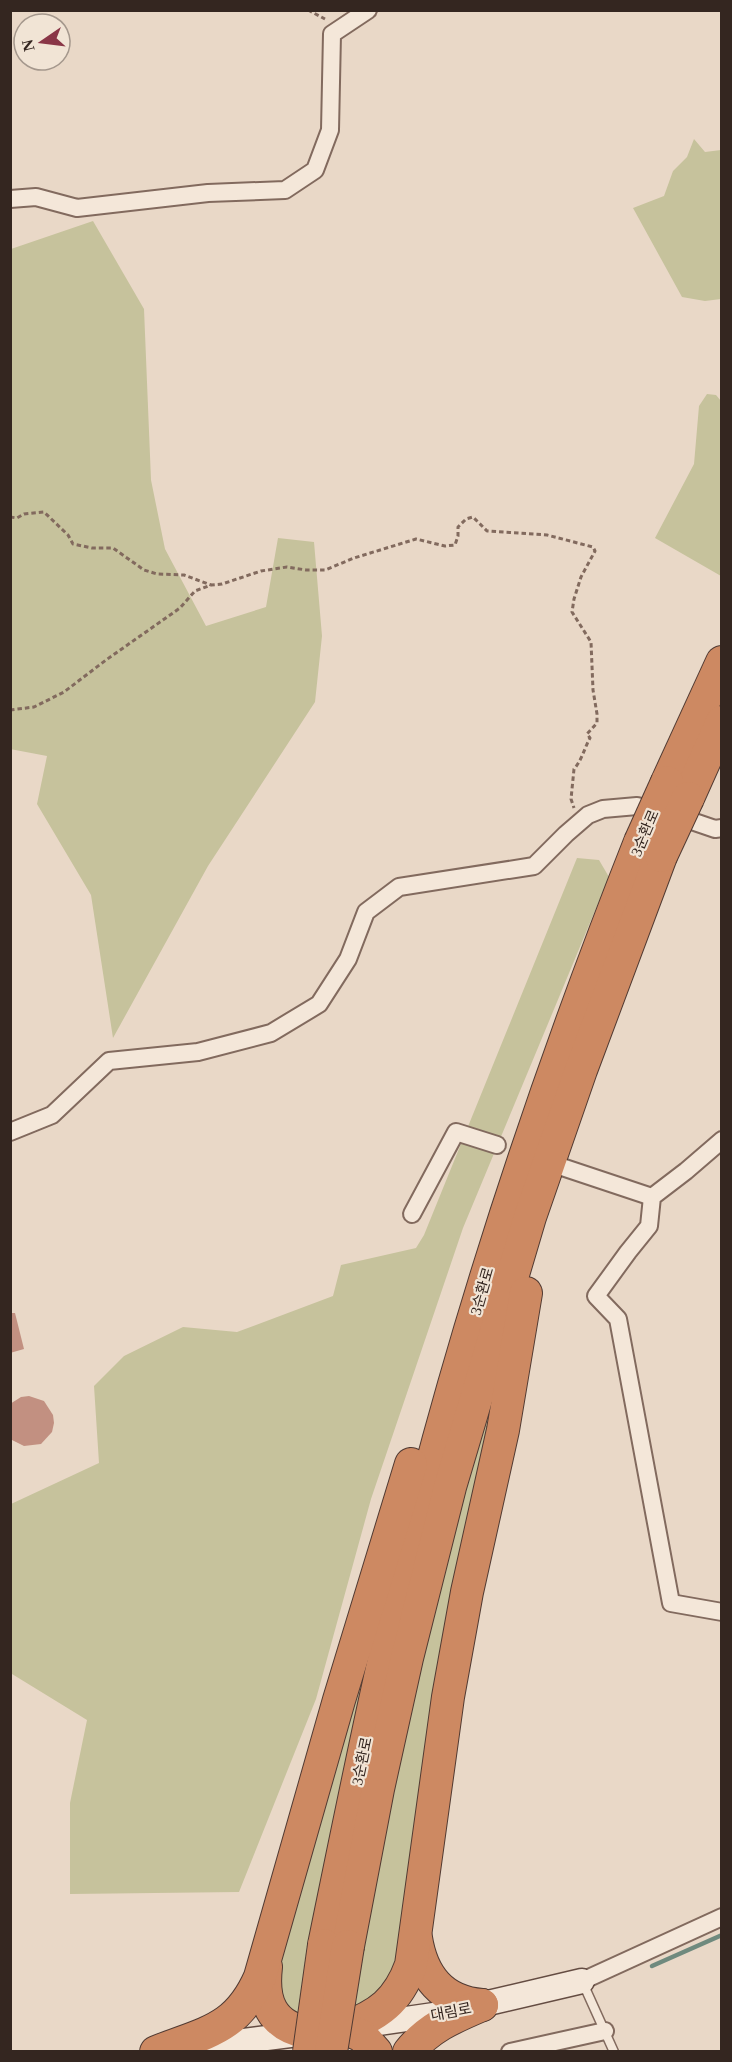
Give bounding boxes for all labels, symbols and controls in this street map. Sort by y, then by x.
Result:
north arrow [12,12,72,72]
text: N [18,37,38,53]
street label: 3순환로 [627,807,662,859]
street label: 3순환로 [467,1265,496,1317]
street label: 3순환로 [348,1735,375,1787]
street label: 대림로 [429,2000,473,2024]

